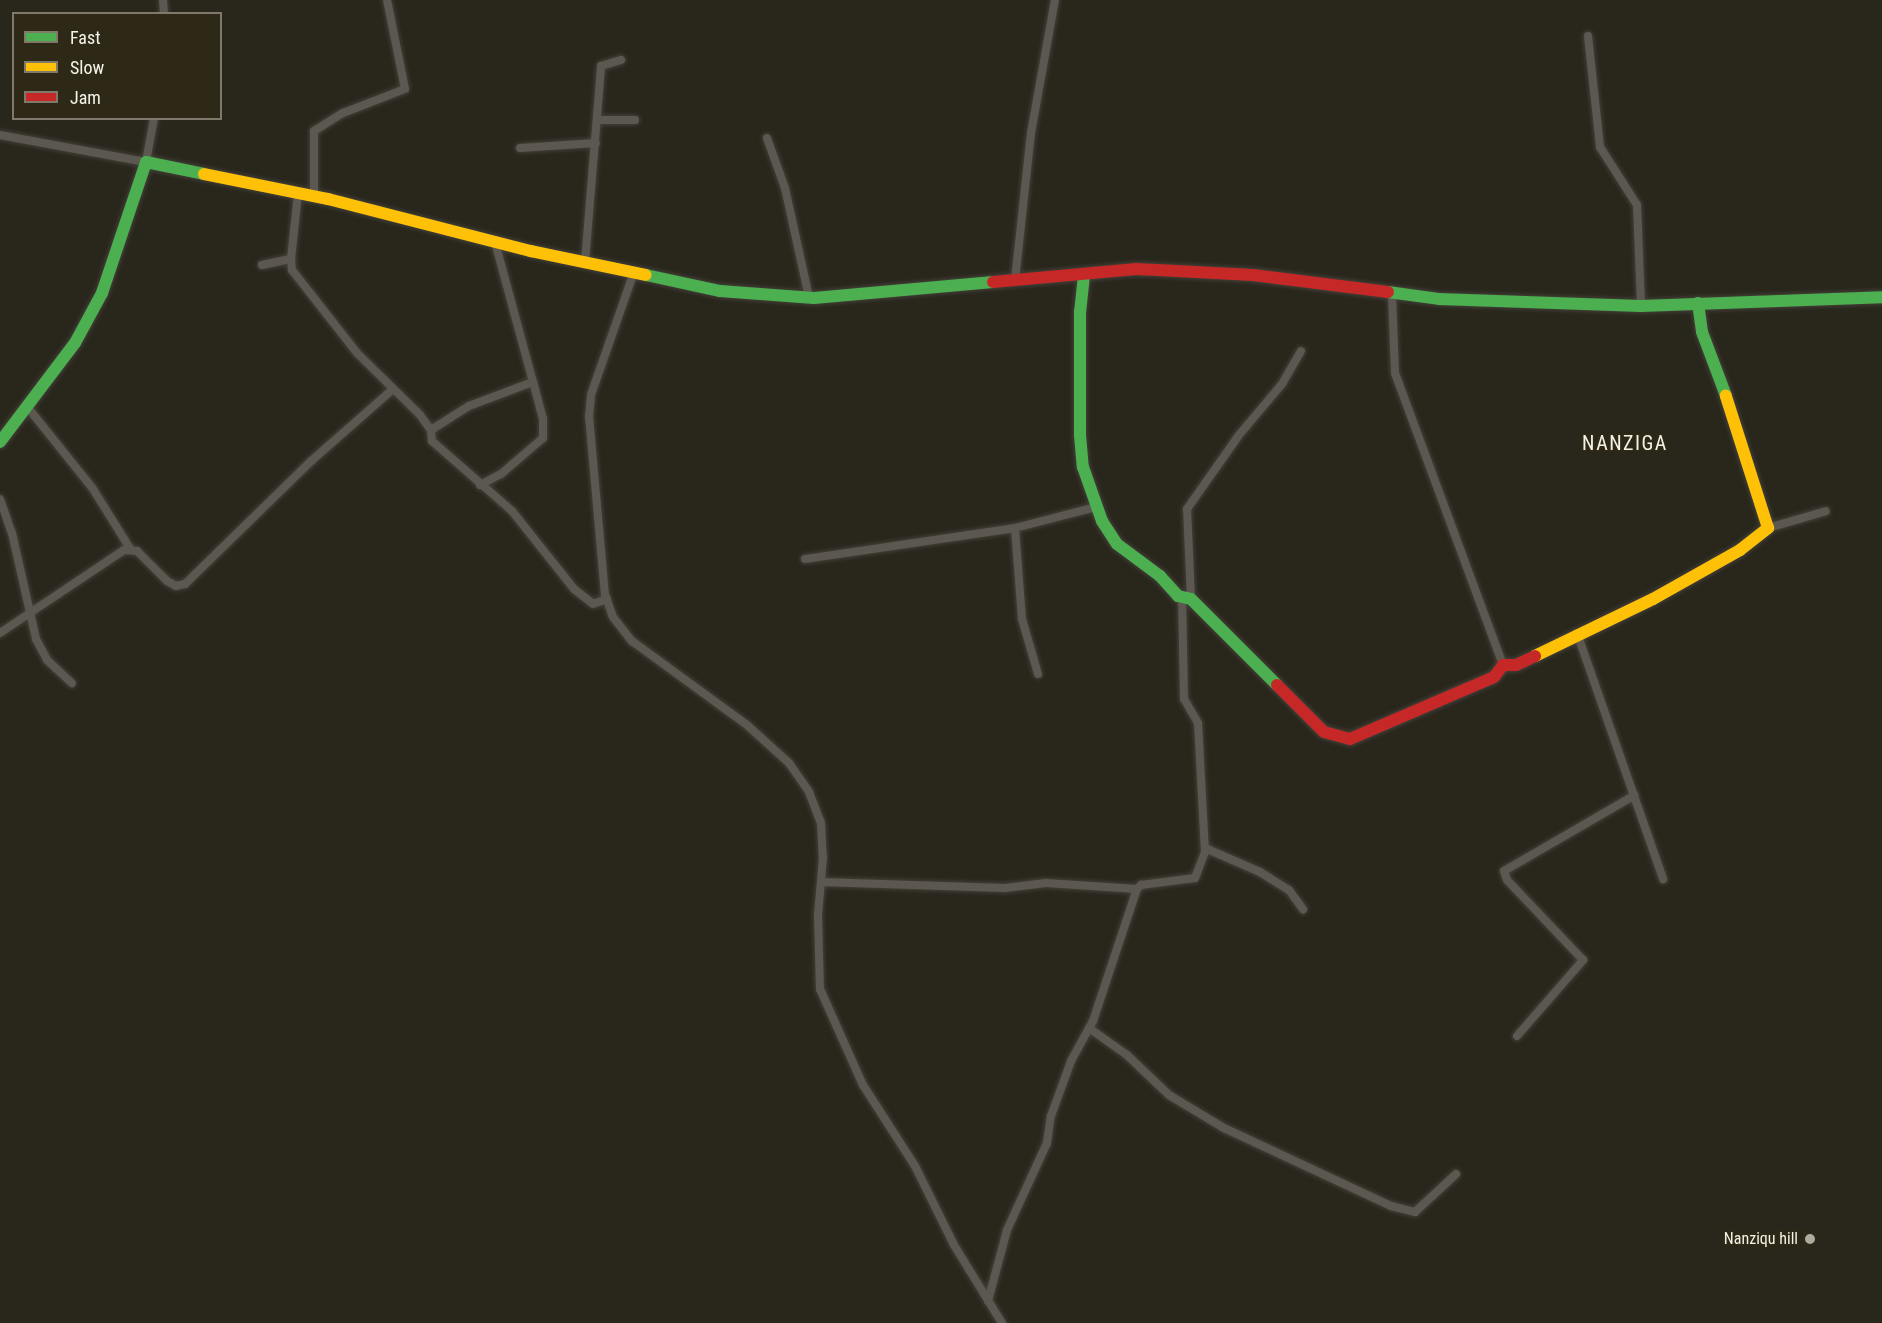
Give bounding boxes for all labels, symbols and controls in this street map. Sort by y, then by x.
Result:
legend [12,12,222,120]
text: Fast [70,27,101,48]
text: Slow [70,57,104,78]
text: Jam [70,87,101,108]
district label: NANZIGA [1582,431,1668,455]
place label: Nanziqu hill [1724,1229,1798,1249]
marker: Nanziqu hill [1803,1232,1817,1246]

